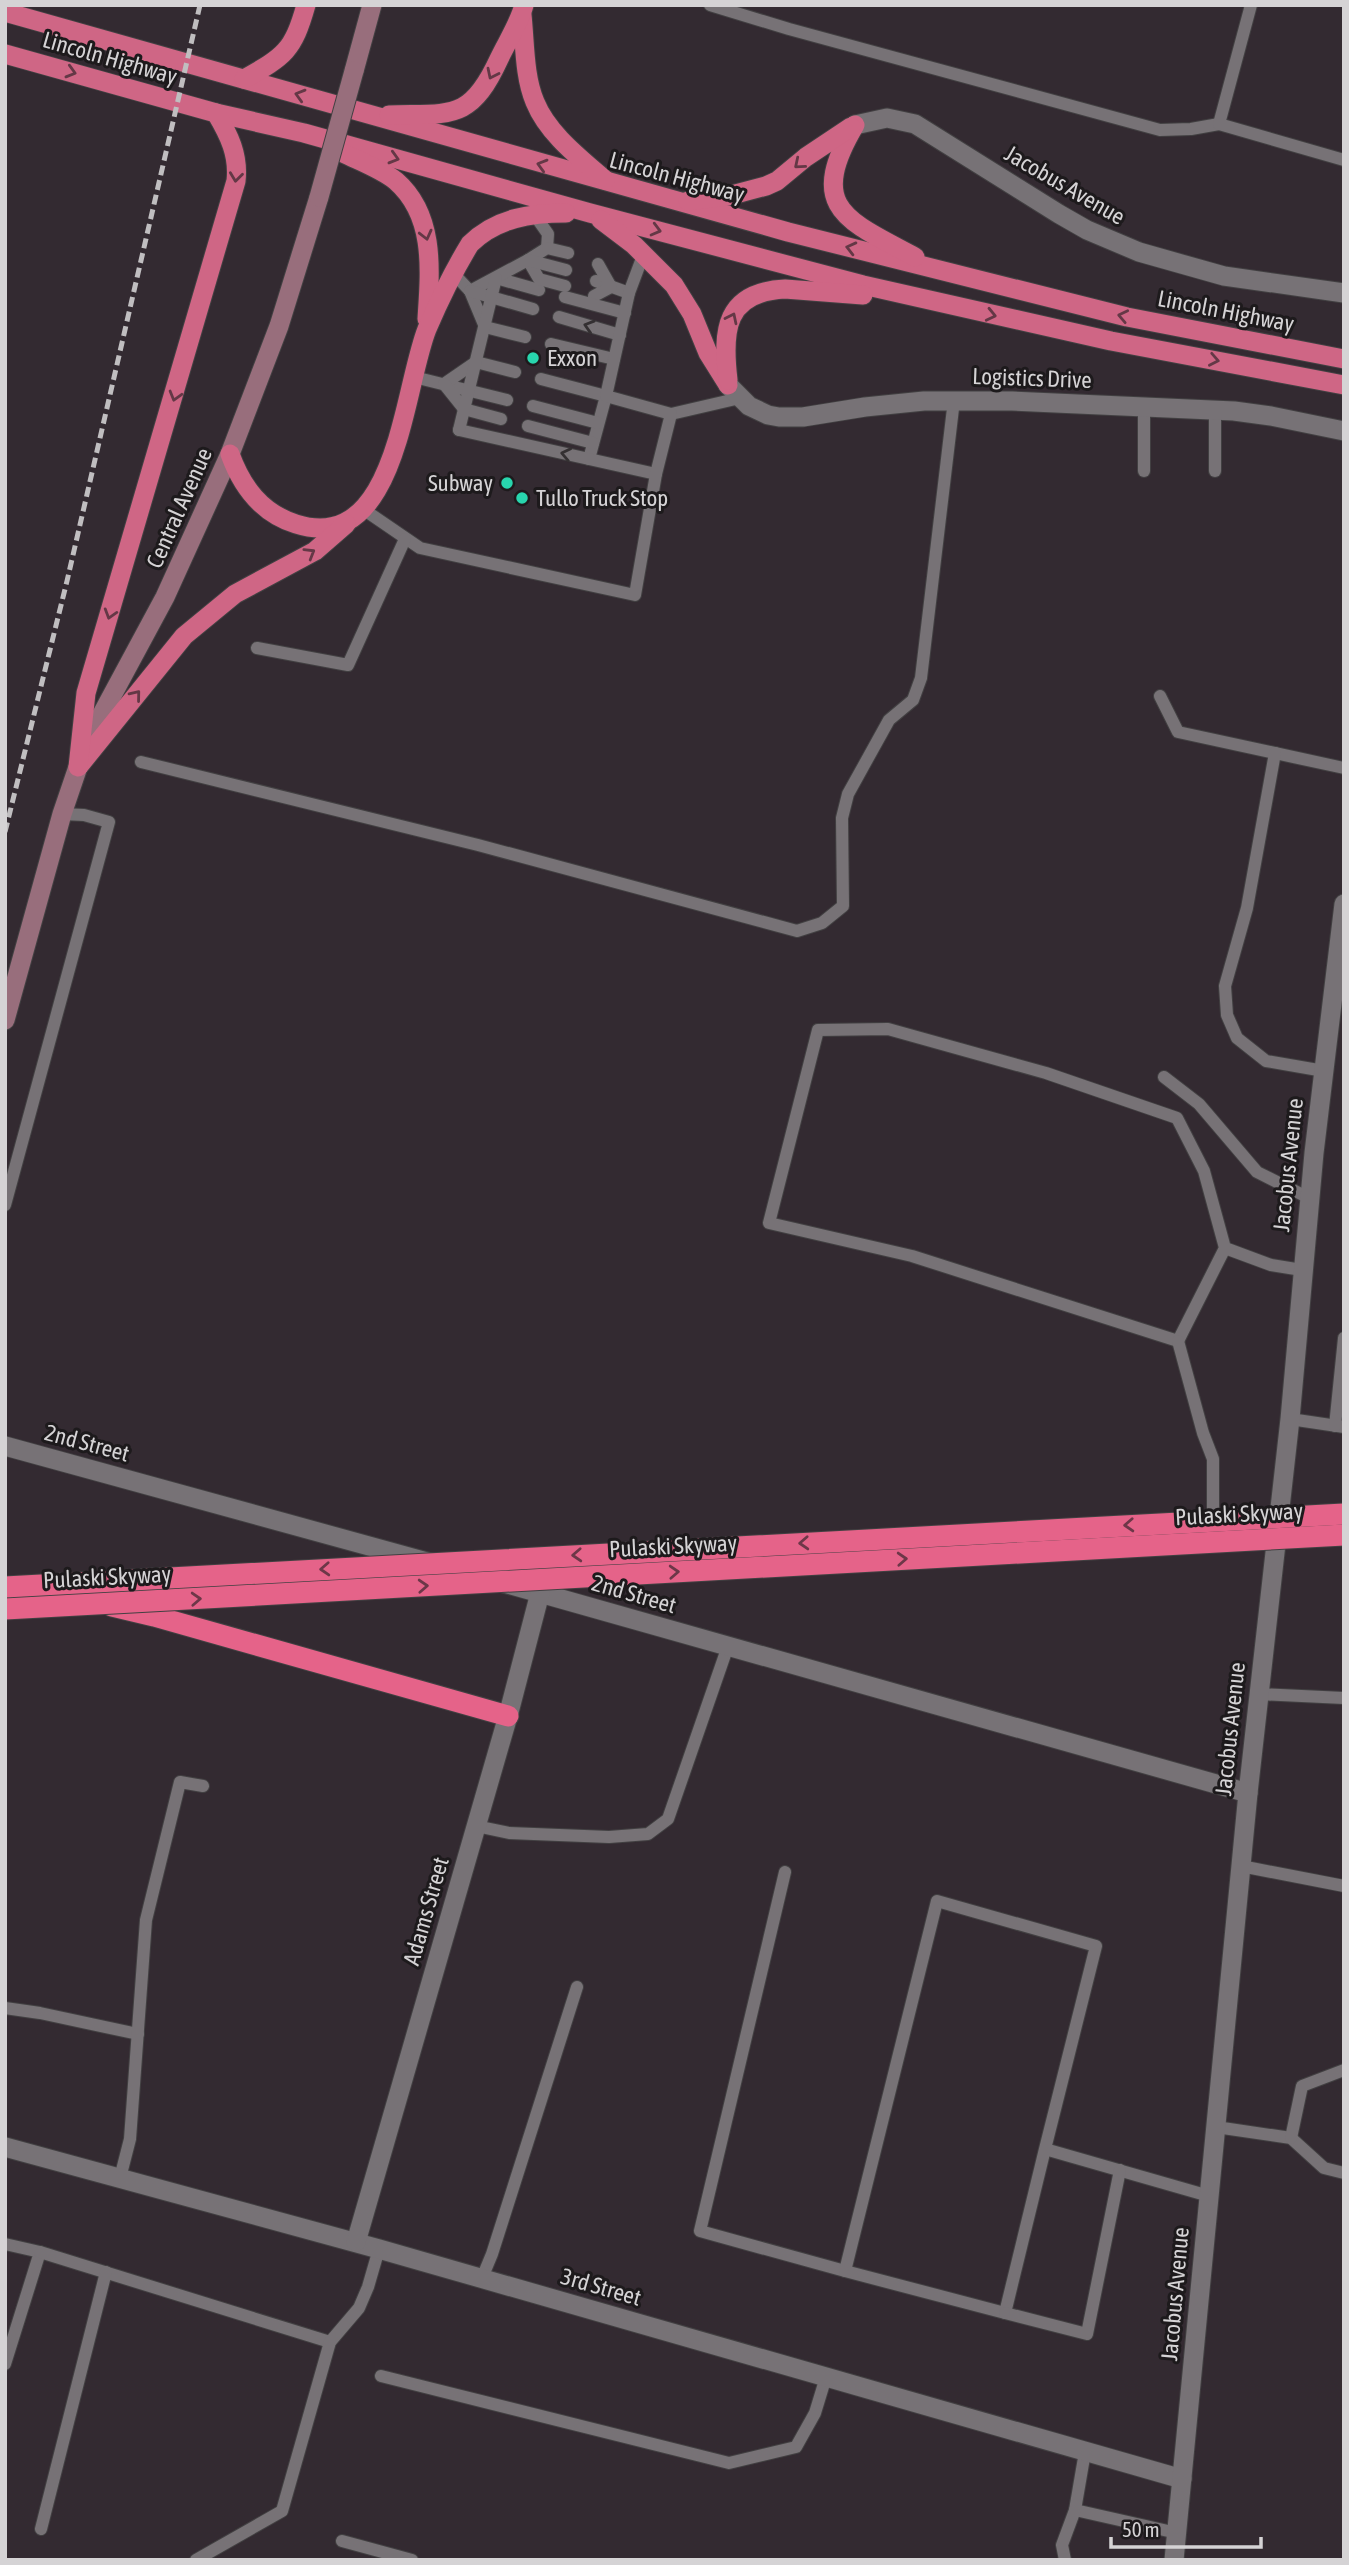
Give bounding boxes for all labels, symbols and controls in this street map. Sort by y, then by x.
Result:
street label: Lincoln Highway [40,26,180,90]
one-way arrow [65,64,77,79]
one-way arrow [486,67,500,79]
one-way arrow [294,89,306,104]
street label: Jacobus Avenue [1000,140,1130,230]
street label: Lincoln Highway [607,147,747,207]
one-way arrow [387,150,399,164]
one-way arrow [794,156,807,168]
one-way arrow [537,158,549,173]
one-way arrow [228,171,243,183]
one-way arrow [649,222,661,237]
one-way arrow [418,229,432,241]
one-way arrow [845,242,857,257]
street label: Lincoln Highway [1156,285,1296,337]
one-way arrow [985,307,997,321]
one-way arrow [1117,310,1129,324]
one-way arrow [723,313,737,326]
one-way arrow [584,319,596,334]
place label: Exxon [547,345,597,371]
marker: Exxon [525,350,541,366]
one-way arrow [1208,352,1220,367]
street label: Logistics Drive [972,363,1092,393]
one-way arrow [168,390,183,402]
street label: Central Avenue [141,444,217,572]
one-way arrow [560,447,572,462]
place label: Subway [428,470,493,496]
marker: Subway [499,475,515,491]
place label: Tullo Truck Stop [536,485,668,511]
marker: Tullo Truck Stop [514,490,530,506]
one-way arrow [302,548,315,561]
one-way arrow [104,607,118,620]
one-way arrow [128,690,140,703]
street label: Jacobus Avenue [1268,1097,1308,1233]
street label: 2nd Street [42,1419,132,1467]
street label: Pulaski Skyway [1174,1498,1304,1530]
one-way arrow [1123,1518,1134,1533]
street label: Pulaski Skyway [608,1530,738,1562]
one-way arrow [798,1535,809,1550]
one-way arrow [571,1548,582,1563]
one-way arrow [896,1552,907,1567]
street label: Pulaski Skyway [42,1561,172,1593]
one-way arrow [319,1561,330,1576]
one-way arrow [669,1565,680,1580]
street label: 2nd Street [589,1570,679,1618]
one-way arrow [418,1579,429,1594]
one-way arrow [190,1591,201,1606]
street label: Jacobus Avenue [1210,1661,1250,1797]
street label: Adams Street [398,1854,454,1968]
street label: Jacobus Avenue [1156,2226,1194,2362]
street label: 3rd Street [558,2263,644,2311]
scale bar [1111,2506,1262,2550]
text: 50 m [1122,2517,1160,2541]

